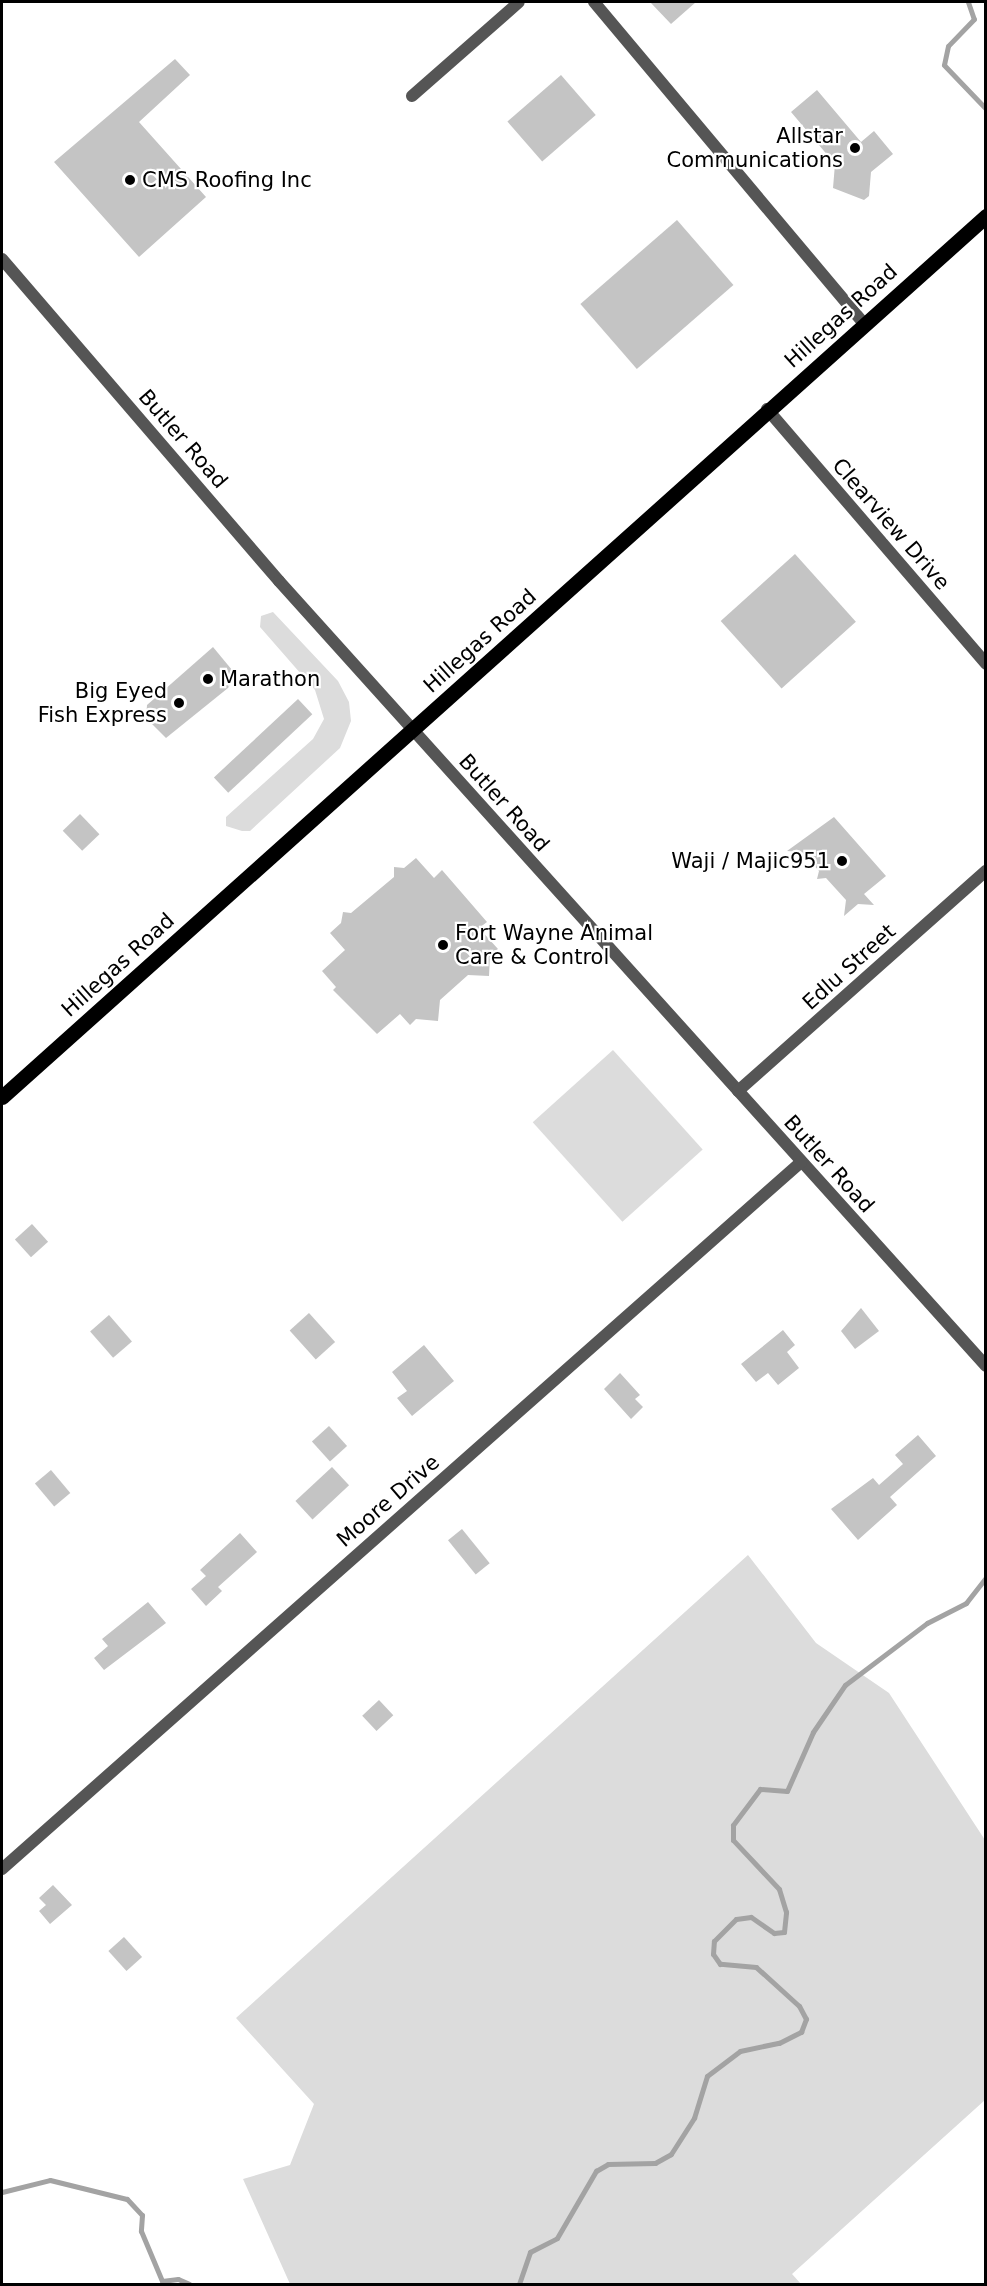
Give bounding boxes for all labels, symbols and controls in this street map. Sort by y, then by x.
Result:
place label: Allstar Communications [667,123,843,173]
marker: Allstar Communications [848,141,862,155]
place label: CMS Roofing Inc [142,167,312,193]
marker: CMS Roofing Inc [123,173,137,187]
street label: Hillegas Road [780,259,902,373]
street label: Butler Road [133,384,233,494]
street label: Clearview Drive [827,453,955,595]
street label: Hillegas Road [419,584,541,698]
place label: Marathon [220,666,320,692]
marker: Marathon [201,672,215,686]
place label: Big Eyed Fish Express [38,678,167,728]
marker: Big Eyed Fish Express [172,696,186,710]
street label: Butler Road [454,749,554,857]
place label: Waji / Majic951 [671,848,830,874]
marker: Waji / Majic951 [835,854,849,868]
street label: Hillegas Road [57,908,179,1022]
street label: Edlu Street [797,919,901,1015]
place label: Fort Wayne Animal Care & Control [455,920,653,970]
marker: Fort Wayne Animal Care & Control [436,938,450,952]
street label: Butler Road [779,1110,879,1218]
street label: Moore Drive [332,1450,444,1552]

